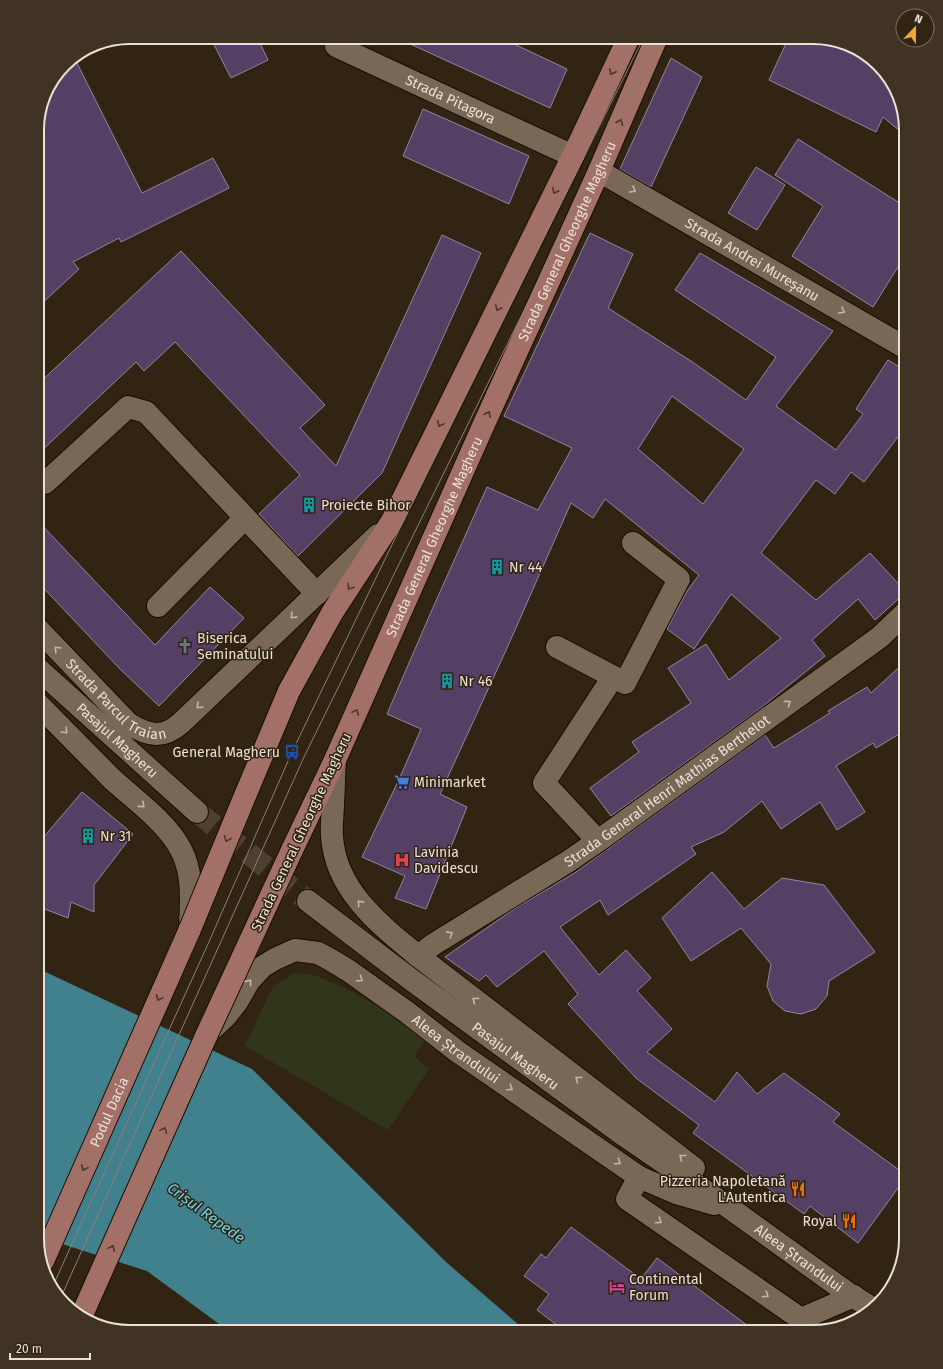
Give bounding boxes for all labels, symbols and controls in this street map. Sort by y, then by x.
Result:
north arrow [895,8,935,48]
text: N [913,12,924,27]
one-way arrow [609,68,617,76]
street label: Strada Pitagora [403,71,498,128]
one-way arrow [615,119,623,126]
street label: Strada General Gheorghe Magheru [515,139,620,344]
one-way arrow [629,186,636,193]
one-way arrow [553,187,560,194]
street label: Strada Andrei Mureșanu [682,215,822,305]
one-way arrow [495,303,503,311]
one-way arrow [838,306,846,313]
one-way arrow [483,410,491,418]
one-way arrow [437,420,445,427]
street label: Strada General Gheorghe Magheru [383,434,486,640]
building icon: Proiecte Bihor [300,496,318,514]
place label: Proiecte Bihor [321,497,411,514]
building icon: Nr 44 [488,558,506,576]
place label: Nr 44 [509,559,543,576]
one-way arrow [348,582,355,589]
one-way arrow [290,611,298,619]
place label: Biserica Seminatului [197,630,273,663]
church icon: Biserica Seminatului [176,637,194,655]
one-way arrow [54,646,62,654]
street label: Strada Parcul Traian [62,655,168,743]
building icon: Nr 46 [438,672,456,690]
place label: Nr 46 [459,673,493,690]
street label: Pasajul Magheru [73,700,161,782]
one-way arrow [196,701,204,709]
one-way arrow [784,701,791,708]
one-way arrow [351,708,359,716]
street label: Strada General Henri Mathias Berthelot [561,711,774,871]
one-way arrow [60,726,68,734]
street label: Strada General Gheorghe Magheru [248,730,355,934]
bus stop icon: General Magheru [283,743,301,761]
place label: General Magheru [172,744,280,761]
supermarket icon: Minimarket [393,773,411,791]
place label: Minimarket [414,774,487,791]
one-way arrow [137,801,145,808]
building icon: Nr 31 [79,827,97,845]
place label: Nr 31 [100,828,131,845]
one-way arrow [224,834,232,842]
place label: Lavinia Davidescu [414,844,478,877]
hospital icon: Lavinia Davidescu [393,851,411,869]
one-way arrow [358,900,365,907]
one-way arrow [446,931,453,938]
one-way arrow [356,974,363,982]
one-way arrow [244,980,251,987]
one-way arrow [156,995,164,1002]
one-way arrow [472,997,479,1005]
street label: Aleea Ștrandului [408,1011,503,1087]
street label: Pasajul Magheru [468,1019,562,1094]
street label: Podul Dacia [86,1074,132,1150]
one-way arrow [576,1076,583,1083]
one-way arrow [506,1083,513,1090]
one-way arrow [160,1126,168,1133]
one-way arrow [679,1155,686,1162]
one-way arrow [613,1157,620,1164]
one-way arrow [81,1164,89,1172]
place label: Pizzeria Napoletană L'Autentica [660,1173,786,1206]
water label: Crișul Repede [164,1179,248,1247]
restaurant icon: Pizzeria Napoletană L'Autentica [789,1180,807,1198]
restaurant icon: Royal [840,1212,858,1230]
place label: Royal [802,1213,837,1230]
one-way arrow [655,1216,662,1224]
street label: Aleea Ștrandului [751,1221,846,1296]
one-way arrow [107,1245,115,1253]
place label: Continental Forum [629,1271,703,1304]
hotel icon: Continental Forum [608,1278,626,1296]
one-way arrow [762,1290,769,1298]
scale bar [10,1335,90,1361]
text: 20 m [16,1342,42,1356]

